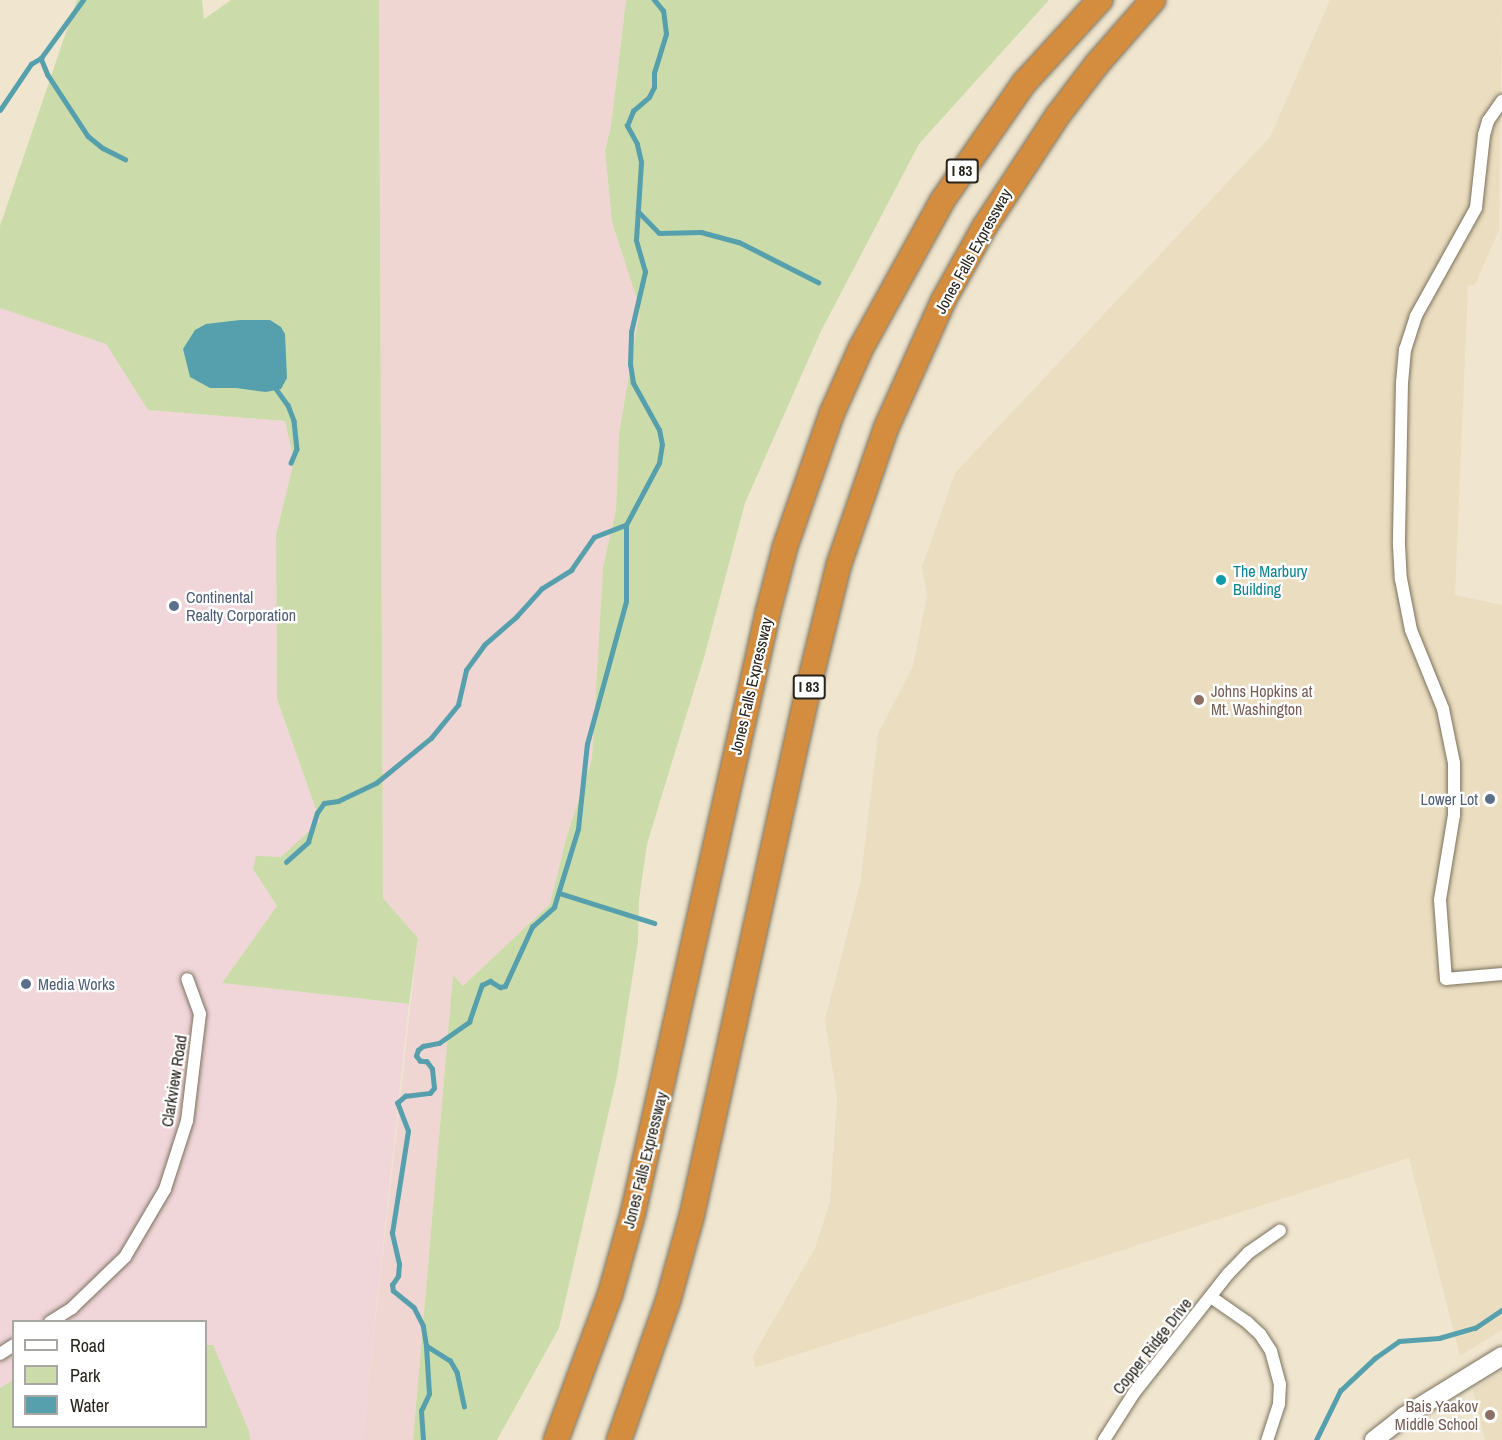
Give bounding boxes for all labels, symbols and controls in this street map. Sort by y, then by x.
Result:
road number: I 83 [946,159,978,183]
street label: Jones Falls Expressway [931,185,1015,317]
place label: The Marbury Building [1233,561,1307,599]
marker: The Marbury Building [1214,573,1228,587]
place label: Continental Realty Corporation [186,587,296,625]
marker: Continental Realty Corporation [167,599,181,613]
street label: Jones Falls Expressway [726,616,776,756]
road number: I 83 [792,675,826,699]
place label: Johns Hopkins at Mt. Washington [1211,681,1312,719]
marker: Johns Hopkins at Mt. Washington [1192,693,1206,707]
place label: Lower Lot [1420,789,1478,809]
marker: Lower Lot [1483,792,1497,806]
place label: Media Works [38,974,115,994]
marker: Media Works [19,977,33,991]
street label: Clarkview Road [157,1034,191,1128]
street label: Jones Falls Expressway [619,1090,671,1230]
street label: Copper Ridge Drive [1109,1294,1195,1398]
legend [12,1320,207,1428]
text: Road [70,1333,105,1358]
text: Park [70,1363,100,1388]
text: Water [70,1393,109,1418]
place label: Bais Yaakov Middle School [1395,1396,1478,1434]
marker: Bais Yaakov Middle School [1483,1408,1497,1422]

